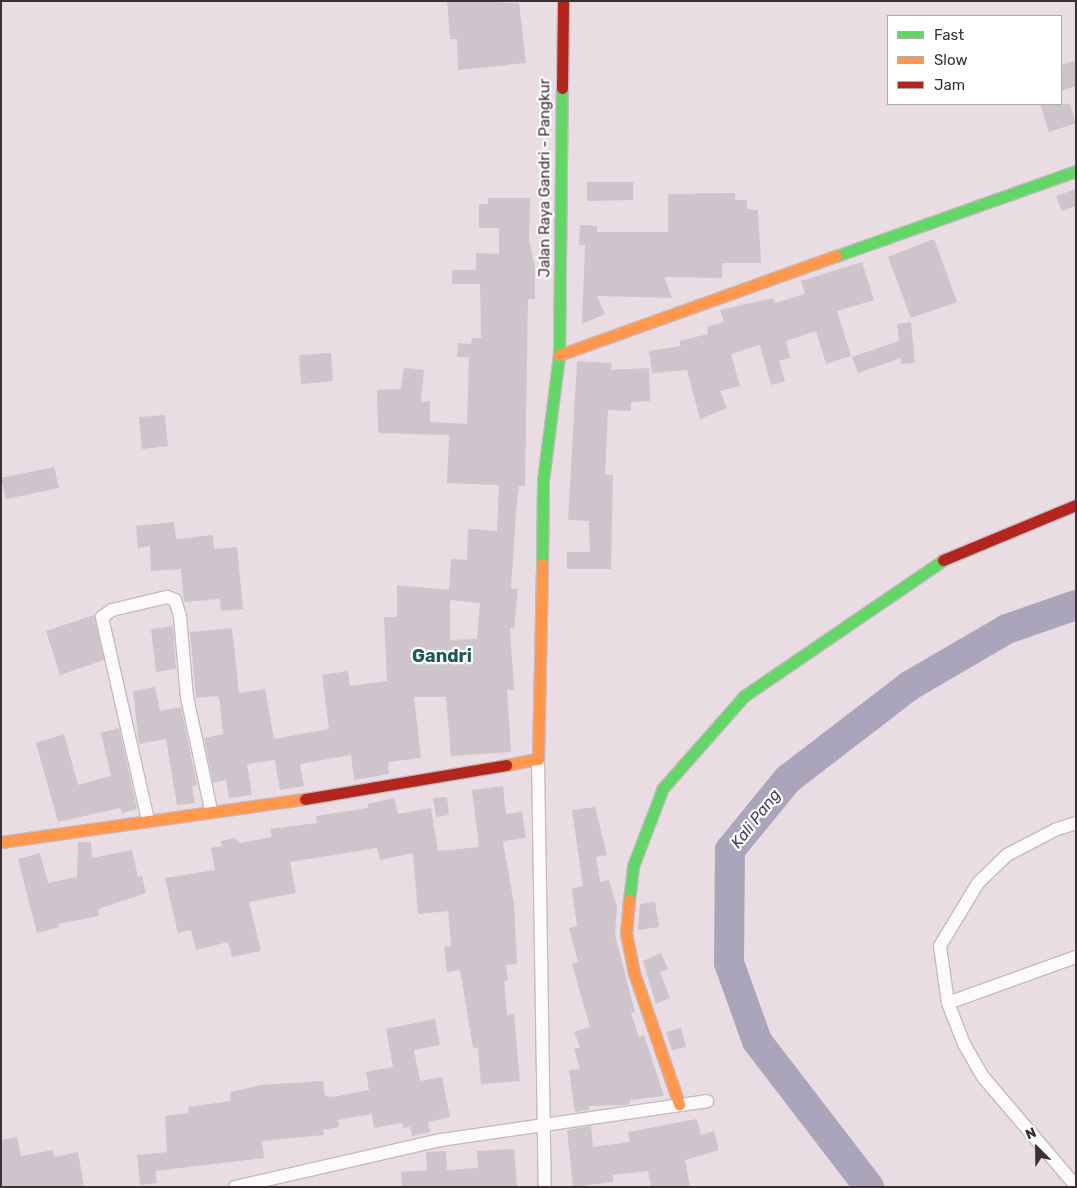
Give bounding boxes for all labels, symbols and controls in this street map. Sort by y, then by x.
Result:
legend [887,15,1062,105]
text: Fast [934,26,964,44]
text: Slow [934,51,967,69]
text: Jam [934,76,965,94]
street label: Jalan Raya Gandri - Pangkur [536,78,554,278]
district label: Gandri [412,645,472,667]
water label: Kali Pang [727,786,785,852]
north arrow [1012,1123,1062,1173]
text: N [1023,1124,1039,1144]

